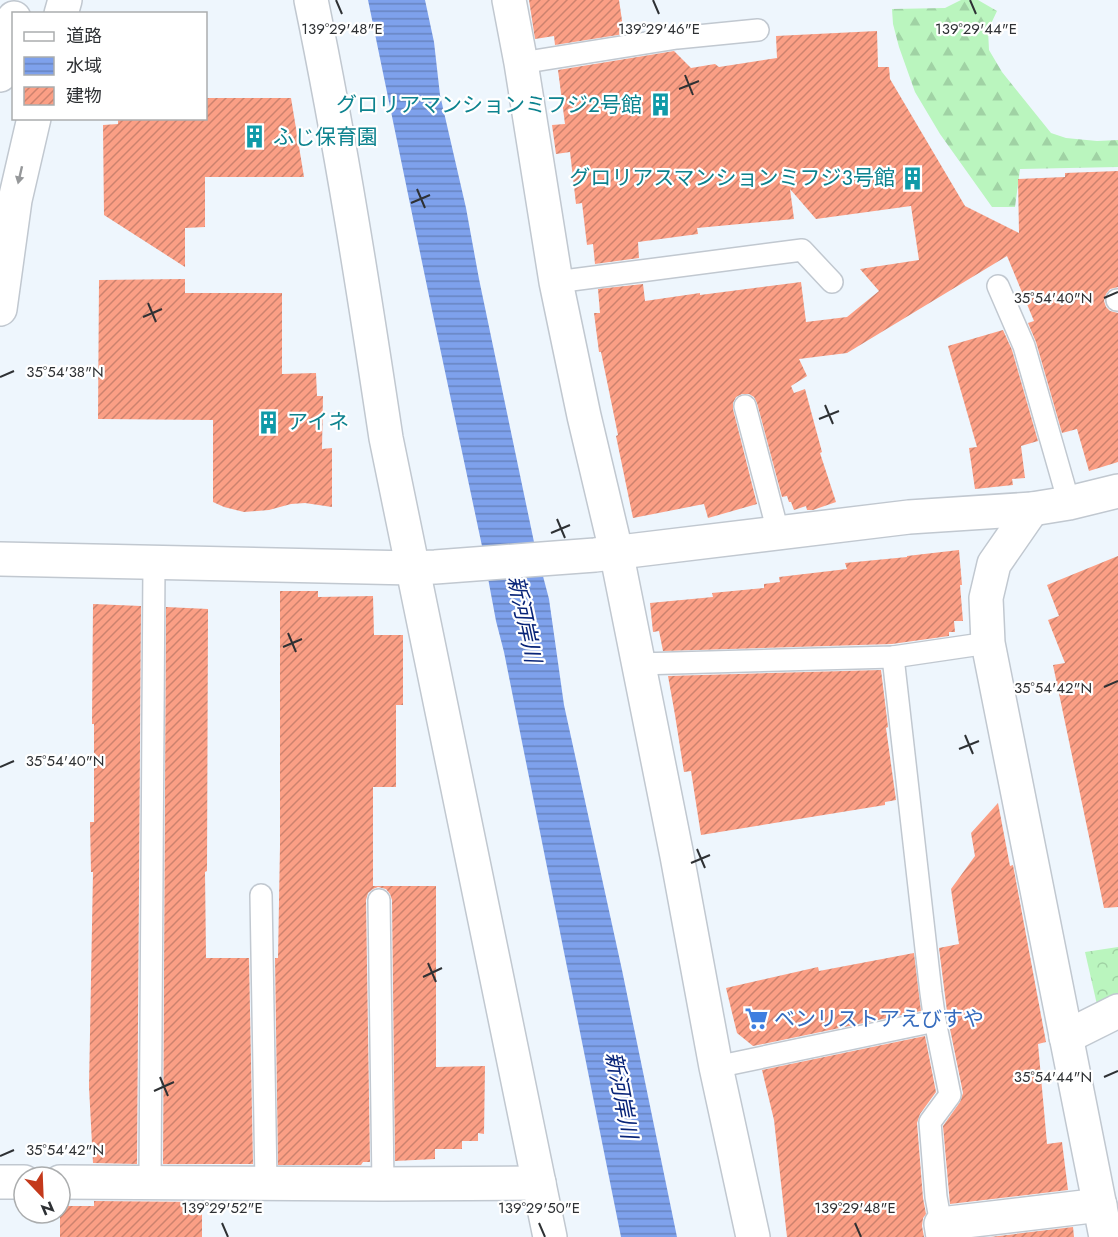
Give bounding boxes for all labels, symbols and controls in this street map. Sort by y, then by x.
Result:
legend [12,12,207,120]
text: 139°29'48"E [301,18,383,40]
text: 139°29'46"E [618,18,700,40]
text: 139°29'44"E [935,18,1017,40]
text: 道路 [66,23,102,49]
text: 水域 [66,53,102,79]
text: 建物 [66,83,102,109]
place label: グロリアマンションミフジ2号館 [336,90,642,120]
building icon: グロリアマンションミフジ2号館 [647,92,673,118]
place label: ふじ保育園 [273,122,378,152]
building icon: ふじ保育園 [242,124,268,150]
place label: グロリアスマンションミフジ3号館 [569,163,895,193]
building icon: グロリアスマンションミフジ3号館 [900,165,926,191]
one-way arrow [15,166,25,185]
text: 35°54'40"N [1014,287,1092,309]
text: 35°54'38"N [26,361,104,383]
place label: アイネ [287,407,349,437]
building icon: アイネ [256,409,282,435]
water label: 新河岸川 [500,573,550,667]
text: 35°54'42"N [1014,677,1092,699]
text: 35°54'40"N [26,750,104,772]
place label: ベンリストアえびすや [774,1004,984,1034]
supermarket icon: ベンリストアえびすや [743,1006,769,1032]
water label: 新河岸川 [598,1049,646,1143]
text: 35°54'44"N [1014,1066,1092,1088]
text: 35°54'42"N [26,1139,104,1161]
north arrow [12,1165,72,1225]
text: N [37,1195,58,1221]
text: 139°29'52"E [181,1197,263,1219]
text: 139°29'50"E [498,1197,580,1219]
text: 139°29'48"E [814,1197,896,1219]

